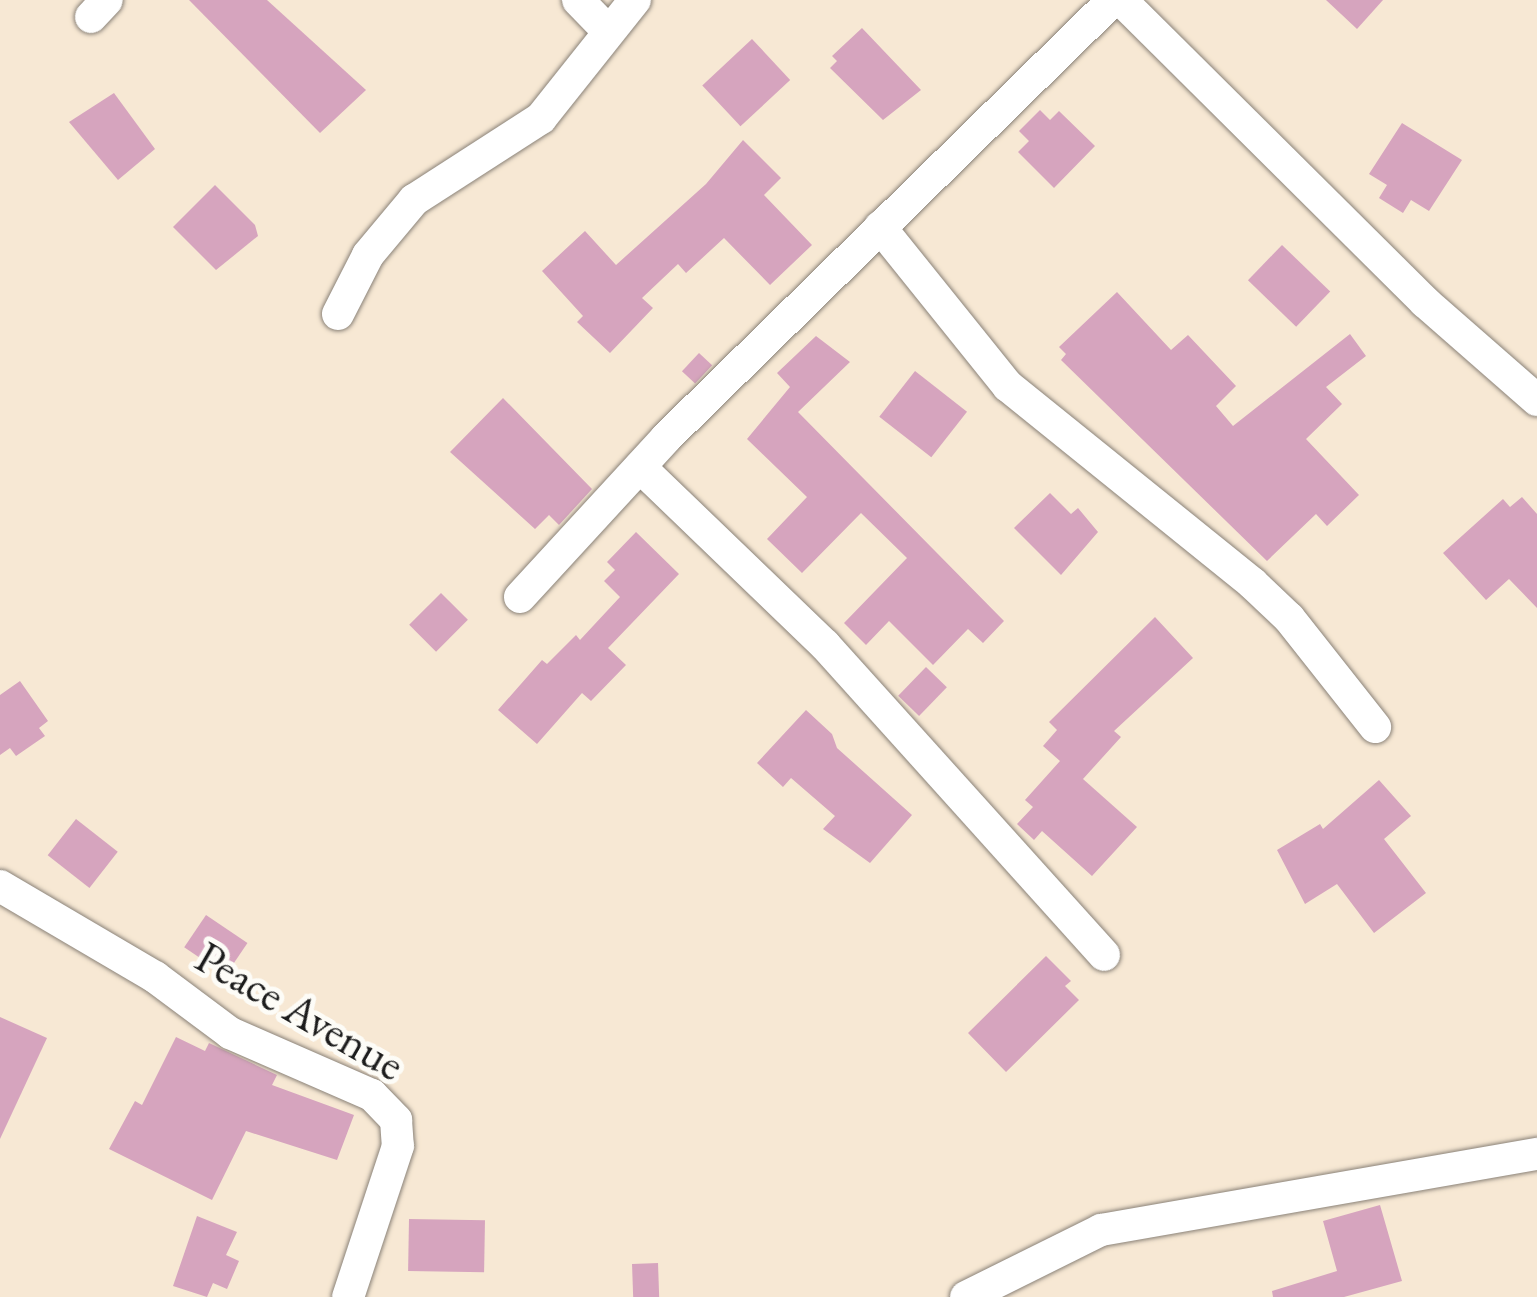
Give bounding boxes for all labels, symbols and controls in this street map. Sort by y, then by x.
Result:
street label: Peace Avenue [186,930,414,1092]

